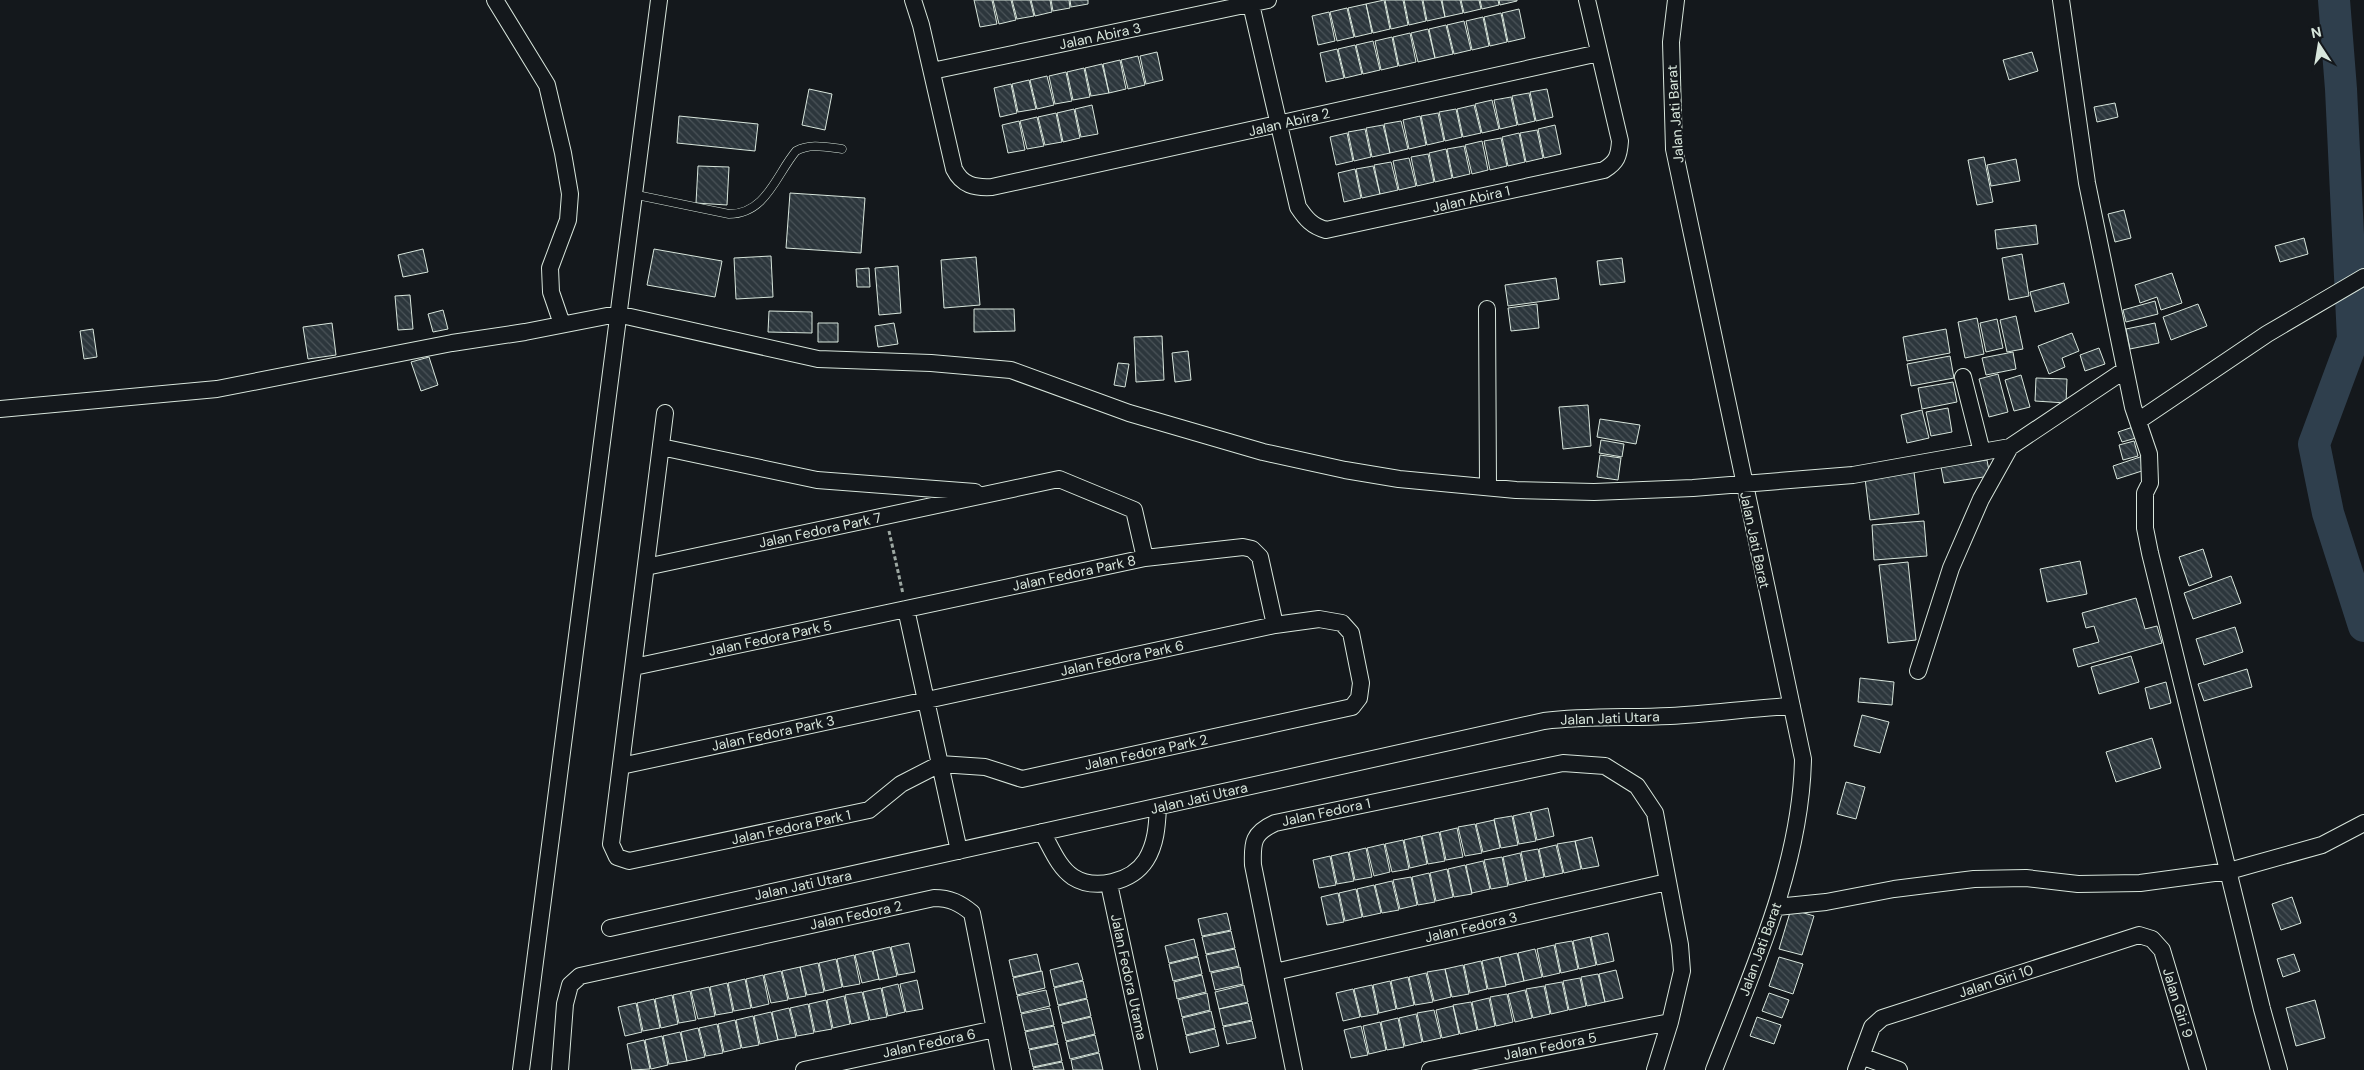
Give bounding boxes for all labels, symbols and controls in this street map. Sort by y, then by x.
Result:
street label: Jalan Abira 3 [1057,19,1143,53]
north arrow [2294,20,2344,70]
text: N [2309,22,2323,42]
street label: Jalan Jati Barat [1663,64,1687,164]
street label: Jalan Abira 2 [1246,104,1332,140]
street label: Jalan Abira 1 [1430,181,1512,217]
street label: Jalan Jati Barat [1736,490,1774,590]
street label: Jalan Fedora Park 7 [757,508,883,552]
street label: Jalan Fedora Park 8 [1011,551,1137,595]
street label: Jalan Fedora Park 5 [707,616,833,660]
street label: Jalan Fedora Park 6 [1058,636,1186,680]
street label: Jalan Jati Utara [1560,707,1660,729]
street label: Jalan Fedora Park 3 [710,711,836,755]
street label: Jalan Fedora Park 2 [1083,730,1209,774]
street label: Jalan Jati Utara [1149,778,1249,818]
street label: Jalan Fedora 1 [1280,794,1372,830]
street label: Jalan Fedora Park 1 [730,806,852,848]
street label: Jalan Jati Utara [753,866,853,904]
street label: Jalan Fedora 2 [808,896,904,934]
street label: Jalan Jati Barat [1735,900,1785,998]
street label: Jalan Fedora 3 [1423,908,1519,946]
street label: Jalan Fedora Utama [1107,912,1151,1042]
street label: Jalan Giri 10 [1956,960,2036,1002]
street label: Jalan Giri 9 [2159,966,2197,1040]
street label: Jalan Fedora 6 [881,1024,977,1062]
street label: Jalan Fedora 5 [1502,1028,1598,1064]

